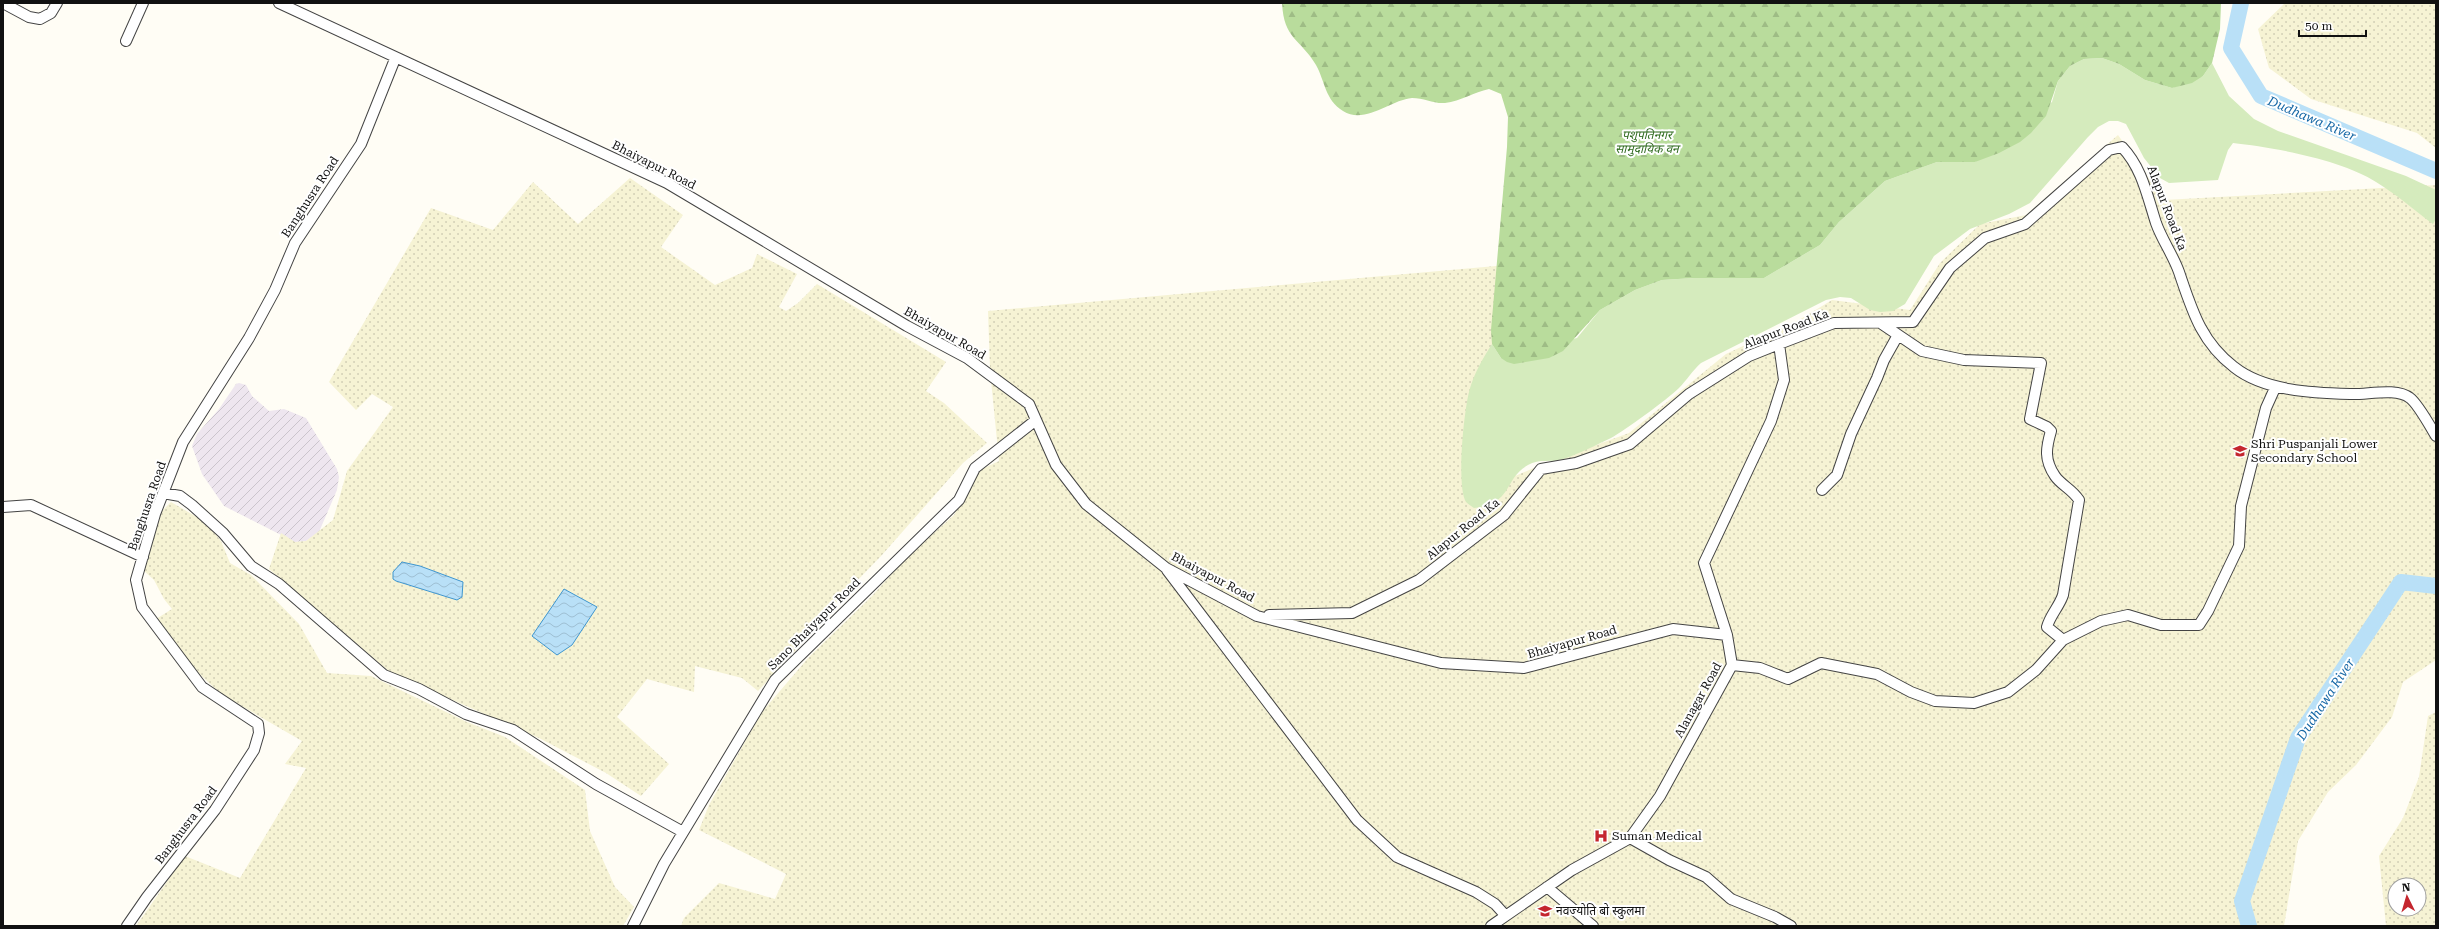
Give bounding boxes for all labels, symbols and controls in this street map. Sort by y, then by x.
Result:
scale bar [2299,12,2366,38]
text: 50 m [2305,19,2332,33]
water label: Dudhawa River [2265,93,2359,144]
park label: पशुपतिनगर सामुदायिक वन [1615,128,1681,157]
street label: Bhaiyapur Road [610,138,699,192]
street label: Banghusra Road [279,154,342,240]
street label: Alapur Road Ka [2144,164,2190,253]
street label: Bhaiyapur Road [902,304,989,362]
street label: Alapur Road Ka [1742,306,1831,352]
place label: Shri Puspanjali Lower Secondary School [2251,437,2377,465]
school or university icon: Shri Puspanjali Lower Secondary School [2232,443,2248,459]
street label: Banghusra Road [125,459,169,553]
street label: Alapur Road Ka [1424,495,1503,563]
street label: Bhaiyapur Road [1169,549,1257,605]
street label: Sano Bhaiyapur Road [765,575,863,673]
street label: Bhaiyapur Road [1526,622,1619,661]
water label: Dudhawa River [2293,655,2358,744]
street label: Alanagar Road [1672,660,1725,740]
street label: Banghusra Road [152,783,220,867]
hospital icon: Suman Medical [1593,828,1609,844]
place label: Suman Medical [1612,829,1702,843]
north arrow [2387,877,2427,917]
text: N [2401,881,2411,894]
school or university icon: नवज्याेति बाे स्कुलमा [1537,903,1553,919]
place label: नवज्याेति बाे स्कुलमा [1556,903,1645,919]

